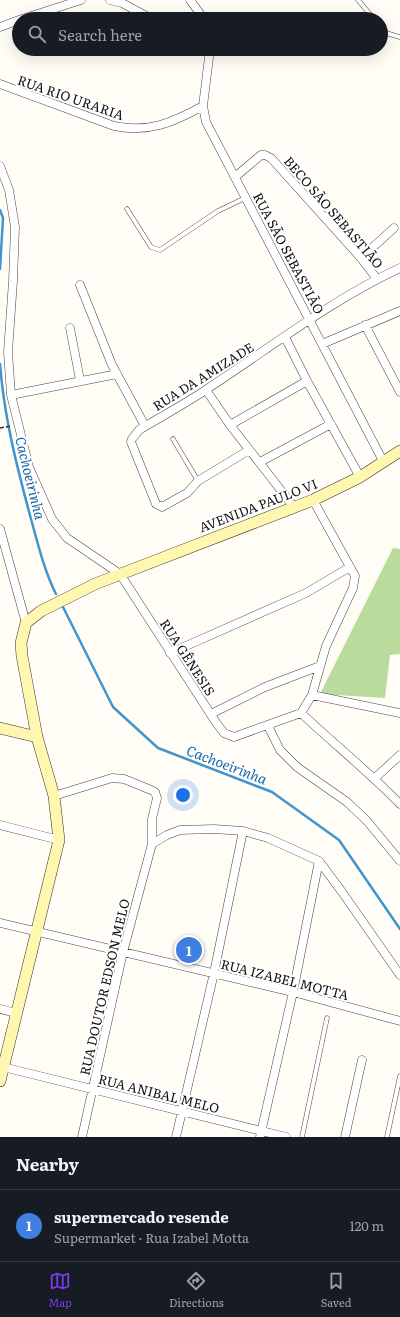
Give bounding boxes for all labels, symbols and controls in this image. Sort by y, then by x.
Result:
search box [12,12,388,56]
icon: search [26,23,48,45]
text: Search here [58,23,142,46]
street label: RUA RIO URARIA [15,70,127,124]
street label: BECO SÃO SEBASTIÃO [280,152,388,272]
street label: RUA SÃO SEBASTIÃO [249,189,329,317]
street label: RUA DA AMIZADE [149,337,257,415]
water label: Cachoeirinha [11,434,51,522]
street label: AVENIDA PAULO VI [196,474,320,536]
street label: RUA GÊNESIS [156,615,220,699]
water label: Cachoeirinha [184,739,270,789]
your location [173,785,193,805]
street label: RUA DOUTOR EDSON MELO [74,897,134,1077]
pin: 1 [176,935,202,965]
street label: RUA IZABEL MOTTA [219,954,351,1004]
street label: RUA ANIBAL MELO [96,1069,222,1117]
text: Nearby [16,1151,79,1176]
text: supermercado resende [54,1205,229,1228]
text: 1 [26,1216,32,1235]
text: 120 m [349,1216,384,1235]
text: Supermarket · Rua Izabel Motta [54,1228,249,1247]
tab: Map [48,1270,72,1310]
tab: Directions [169,1270,224,1310]
tab: Saved [321,1270,351,1310]

